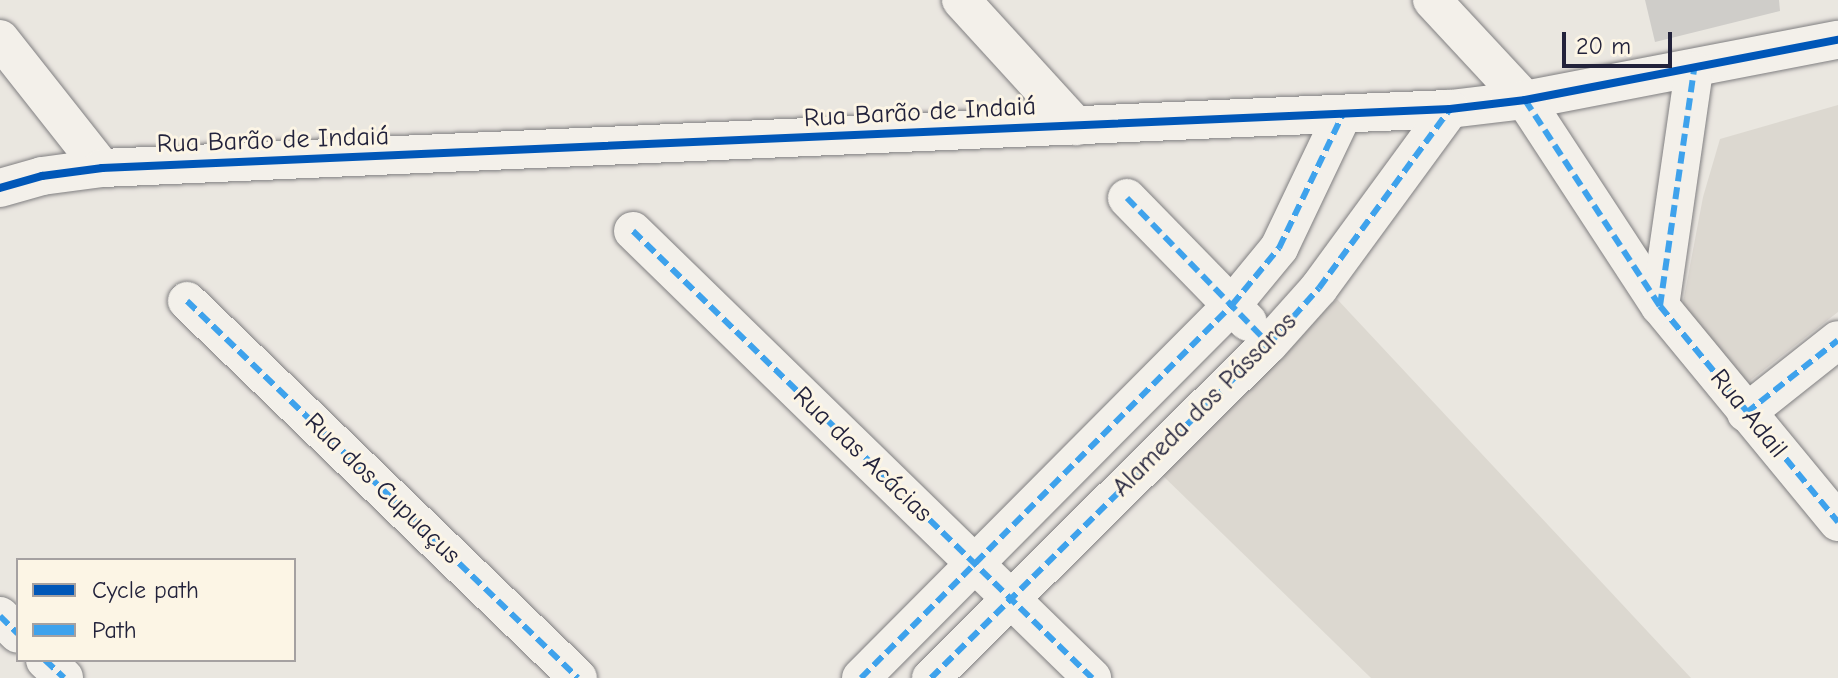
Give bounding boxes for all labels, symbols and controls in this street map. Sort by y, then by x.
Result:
scale bar [1566,16,1676,66]
text: 20 m [1576,32,1631,60]
street label: Rua Barão de Indaiá [803,91,1037,135]
street label: Rua Barão de Indaiá [156,121,390,161]
street label: Alameda dos Pássaros [1106,306,1304,504]
street label: Rua Adail [1703,363,1793,465]
street label: Rua das Acácias [786,381,938,529]
street label: Rua dos Cupuaçus [298,407,466,571]
legend [16,558,296,662]
text: Cycle path [92,576,199,604]
text: Path [92,616,137,644]

